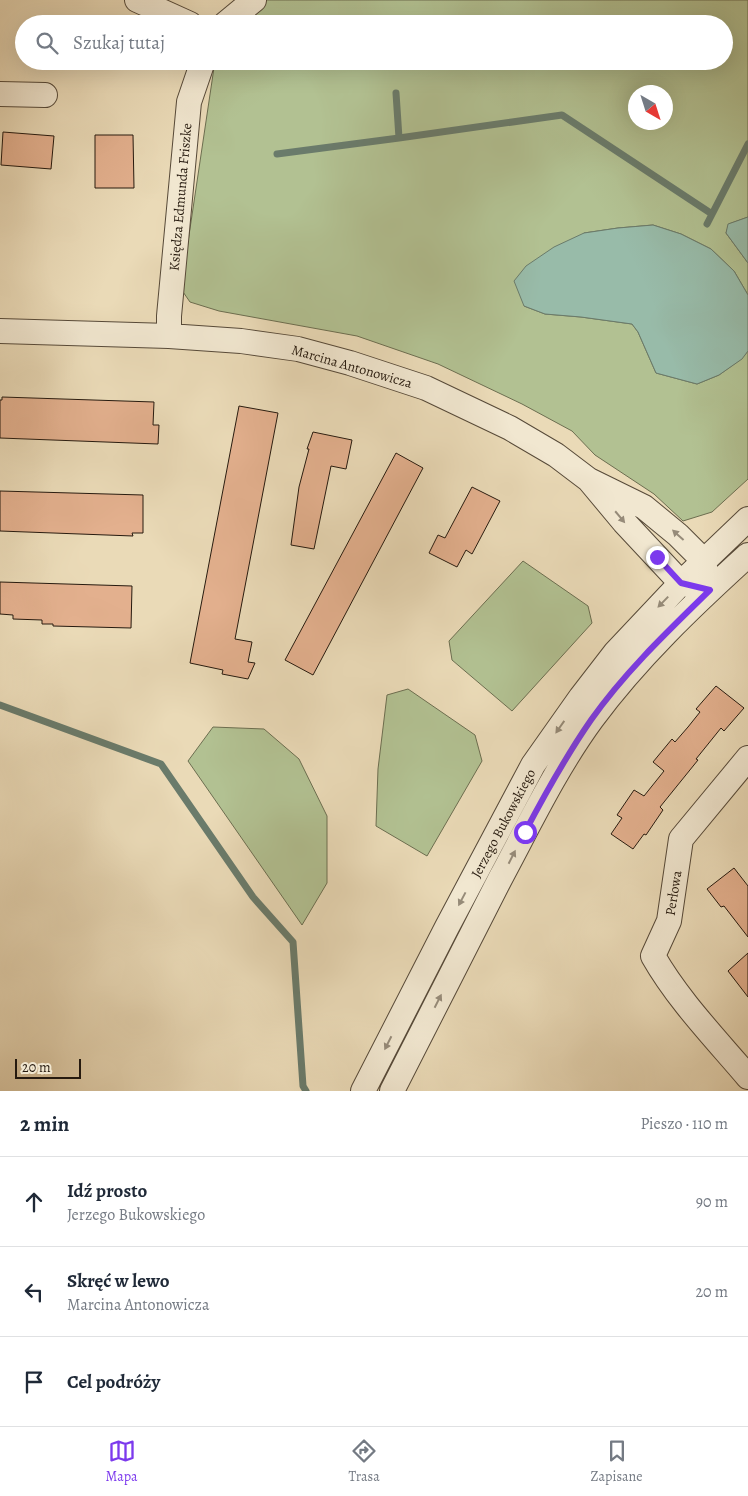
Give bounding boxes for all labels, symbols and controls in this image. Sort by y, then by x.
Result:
search box [15,15,733,70]
icon: search [33,29,61,57]
text: Szukaj tutaj [73,30,165,56]
north arrow [628,85,673,130]
street label: Księdza Edmunda Friszke [165,122,196,272]
street label: Marcina Antonowicza [289,340,415,393]
one-way arrow [615,511,626,524]
one-way arrow [672,529,684,541]
route end [646,546,669,569]
one-way arrow [657,595,669,607]
one-way arrow [555,720,565,734]
street label: Jerzego Bukowskiego [467,765,540,881]
route start [514,821,537,844]
one-way arrow [508,849,516,864]
street label: Perłowa [661,869,687,917]
one-way arrow [458,891,466,906]
one-way arrow [434,994,442,1008]
one-way arrow [384,1036,392,1050]
scale bar [15,1056,81,1079]
text: 20 m [22,1058,51,1077]
text: 2 min [20,1110,69,1138]
text: Pieszo · 110 m [640,1113,728,1135]
text: Idź prosto [67,1178,147,1204]
icon: ahead [20,1188,48,1216]
text: 90 m [696,1191,728,1213]
text: Jerzego Bukowskiego [67,1204,205,1226]
text: Skręć w lewo [67,1268,170,1294]
icon: left [20,1278,48,1306]
text: 20 m [695,1281,728,1303]
text: Marcina Antonowicza [67,1294,209,1316]
icon: arrive [20,1368,48,1396]
text: Cel podróży [67,1369,160,1395]
tab: Mapa [105,1437,138,1486]
tab: Trasa [349,1437,380,1486]
tab: Zapisane [591,1437,643,1486]

